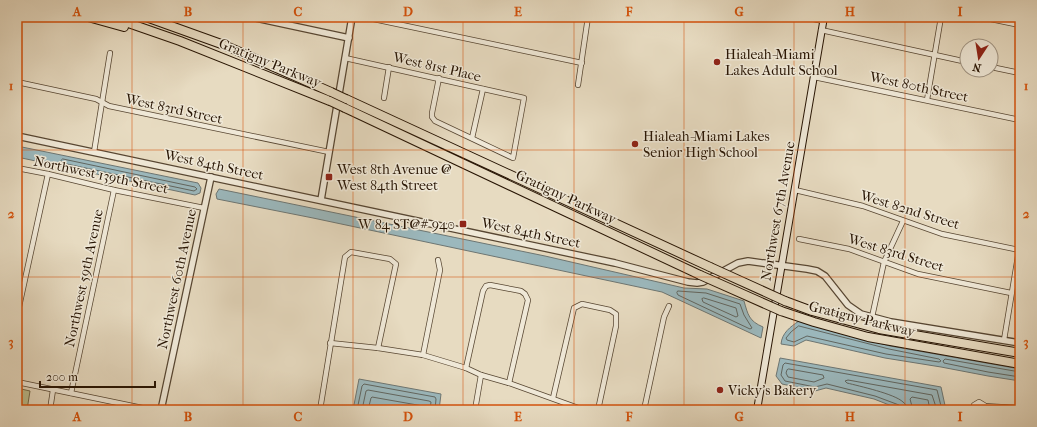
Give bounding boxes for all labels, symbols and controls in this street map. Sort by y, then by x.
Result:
text: A [72,4,82,19]
text: B [184,4,193,19]
text: C [294,4,303,19]
text: D [403,4,413,19]
text: E [514,4,522,19]
text: F [625,4,633,19]
text: G [734,4,744,19]
text: H [845,4,856,19]
text: I [957,4,963,19]
street label: Gratigny Parkway [216,35,324,91]
north arrow [959,38,999,78]
place label: Hialeah-Miami Lakes Adult School [725,46,838,79]
street label: West 81st Place [390,48,483,85]
marker: Hialeah-Miami Lakes Adult School [712,57,722,67]
text: N [971,60,982,75]
street label: West 80th Street [867,68,970,106]
text: 1 [9,78,14,93]
text: 1 [1024,78,1029,93]
street label: West 83rd Street [123,90,224,128]
place label: Hialeah-Miami Lakes Senior High School [643,128,770,161]
marker: Hialeah-Miami Lakes Senior High School [630,139,640,149]
street label: Northwest 67th Avenue [757,140,799,282]
street label: West 84th Street [162,146,265,184]
street label: Northwest 139th Street [32,152,170,198]
place label: West 8th Avenue @ West 84th Street [336,161,452,194]
street label: Gratigny Parkway [513,166,619,228]
marker: West 8th Avenue @ West 84th Street [324,172,334,182]
street label: West 82nd Street [857,187,962,233]
text: 2 [8,206,15,221]
text: 2 [1023,206,1030,221]
street label: Northwest 59th Avenue [61,207,107,349]
street label: Northwest 60th Avenue [154,207,200,350]
street label: West 84th Street [479,214,582,252]
place label: W 84 ST@# 940 [357,216,455,233]
marker: W 84 ST@# 940 [458,219,468,229]
street label: West 83rd Street [845,230,946,276]
street label: Gratigny Parkway [807,298,917,341]
text: 3 [8,334,14,350]
text: 3 [1023,334,1029,350]
scale bar [40,363,155,389]
text: 200 m [46,370,78,384]
place label: Vicky’s Bakery [727,382,817,399]
marker: Vicky’s Bakery [715,385,725,395]
text: A [72,409,82,424]
text: B [184,409,193,424]
text: C [294,409,303,424]
text: D [403,409,413,424]
text: E [514,409,522,424]
text: F [625,409,633,424]
text: G [734,409,744,424]
text: H [845,409,856,424]
text: I [957,409,963,424]

